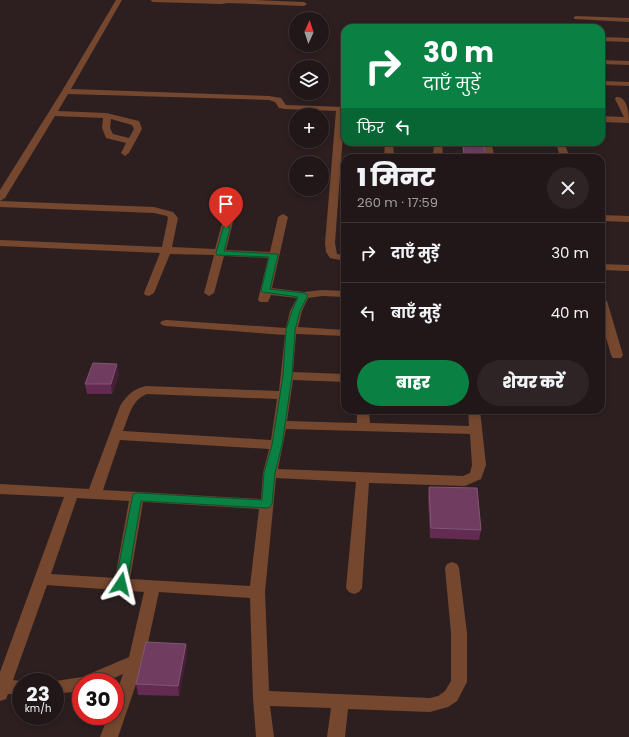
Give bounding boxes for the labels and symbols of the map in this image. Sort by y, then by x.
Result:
north arrow [289,12,329,52]
pin [209,187,243,228]
position arrow [100,563,142,605]
speed limit sign: 30 [72,673,124,725]

